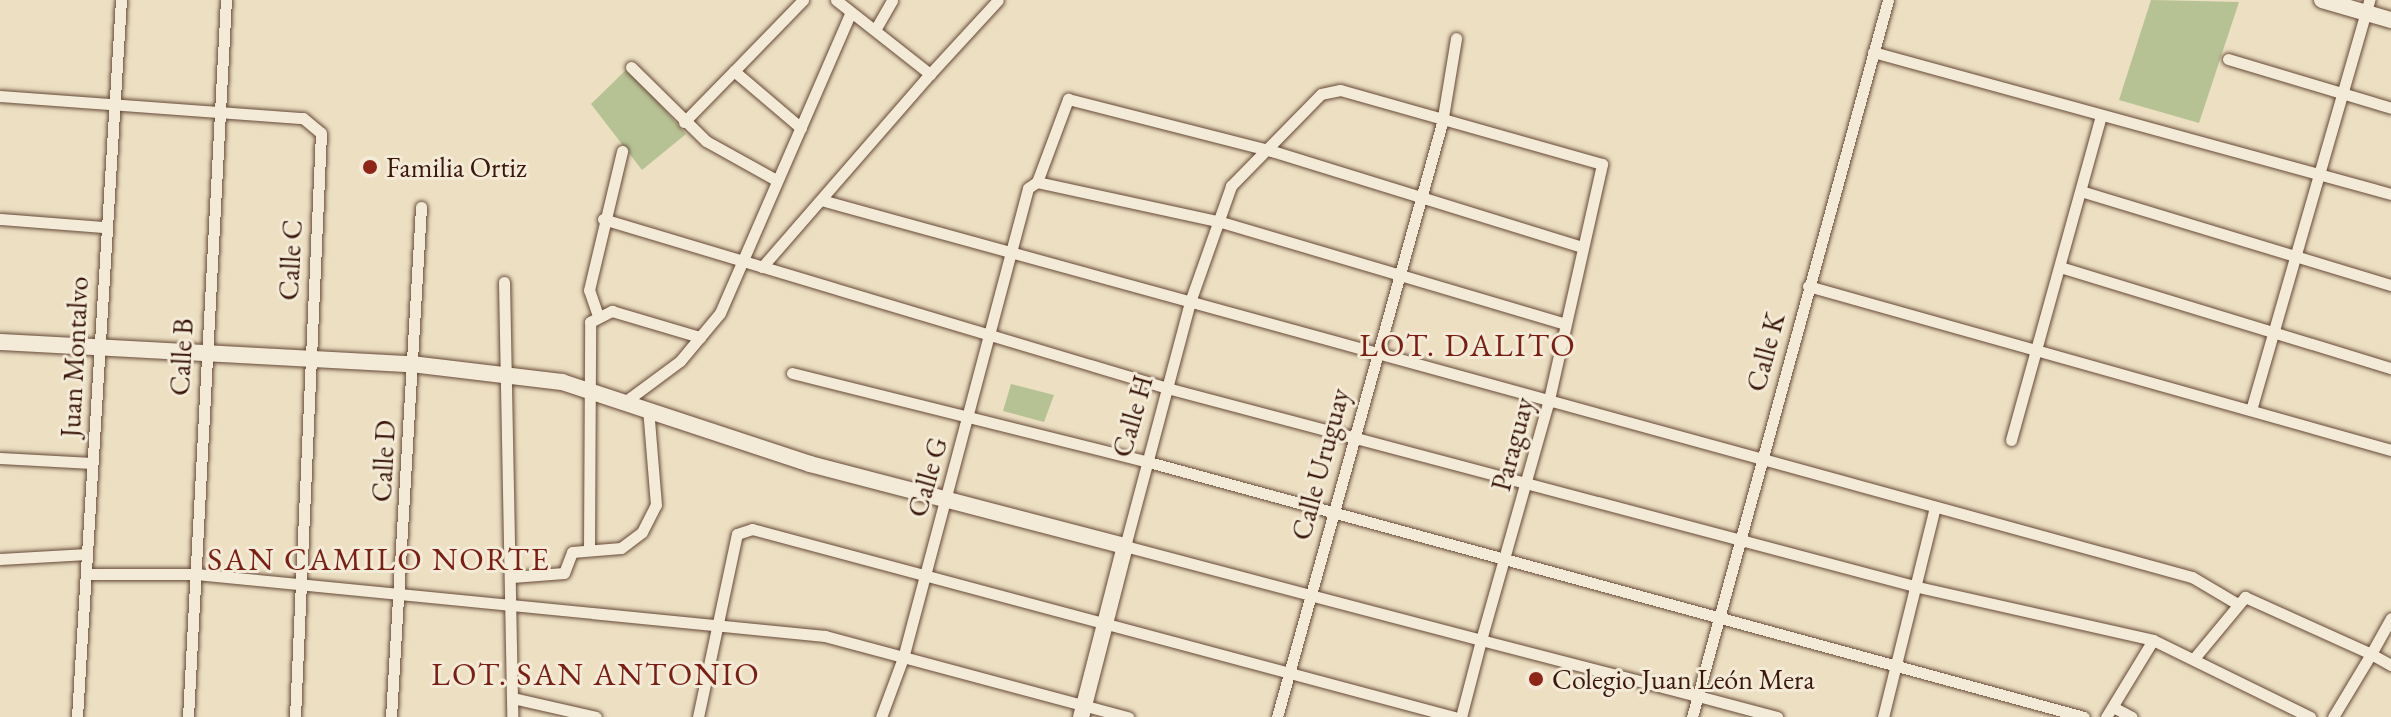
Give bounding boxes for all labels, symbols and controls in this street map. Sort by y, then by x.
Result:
place label: Familia Ortiz [386,150,527,184]
marker: Familia Ortiz [361,158,379,176]
street label: Calle C [271,219,309,301]
street label: Juan Montalvo [53,276,95,438]
street label: Calle K [1738,309,1792,395]
street label: Calle B [162,317,200,397]
district label: LOT. DALITO [1359,326,1577,364]
street label: Calle H [1104,371,1160,461]
street label: Calle Uruguay [1284,384,1356,544]
street label: Paraguay [1483,393,1541,495]
street label: Calle D [364,419,402,503]
street label: Calle G [900,433,954,521]
district label: SAN CAMILO NORTE [207,540,551,578]
district label: LOT. SAN ANTONIO [431,655,761,693]
place label: Colegio Juan León Mera [1552,662,1815,696]
marker: Colegio Juan León Mera [1527,670,1545,688]

